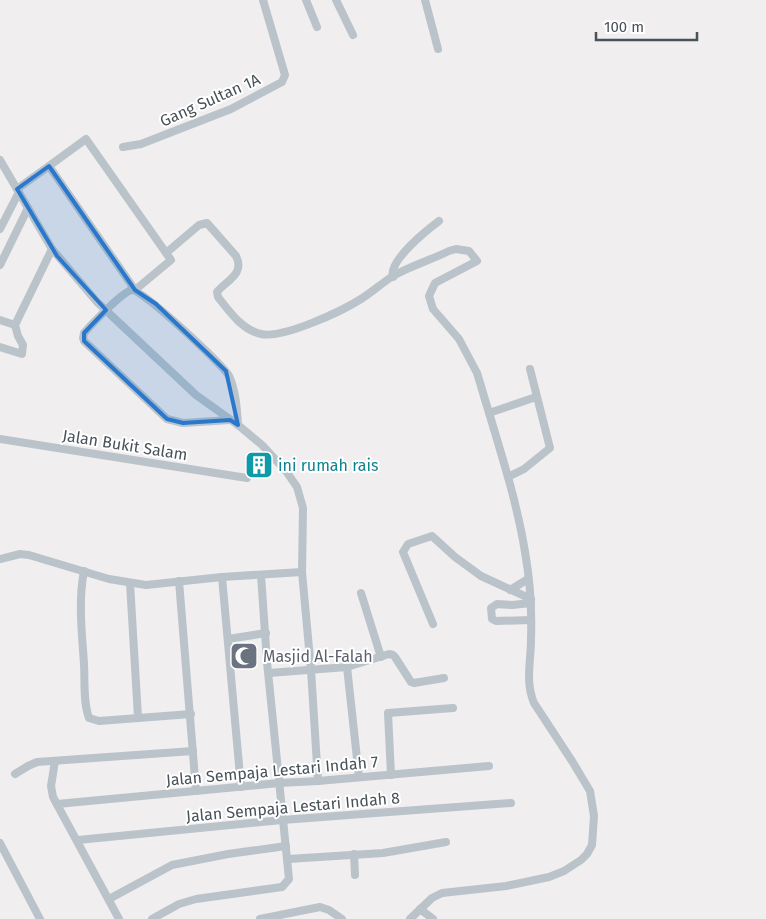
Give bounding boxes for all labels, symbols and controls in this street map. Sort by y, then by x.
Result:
scale bar [596,10,697,42]
text: 100 m [604,18,644,36]
street label: Gang Sultan 1A [157,69,264,131]
street label: Jalan Bukit Salam [61,426,189,464]
building icon: ini rumah rais [244,450,274,480]
place label: ini rumah rais [278,456,378,475]
mosque icon: Masjid Al-Falah [229,641,259,671]
place label: Masjid Al-Falah [263,647,373,666]
street label: Jalan Sempaja Lestari Indah 7 [165,752,379,790]
street label: Jalan Sempaja Lestari Indah 8 [185,788,401,826]

